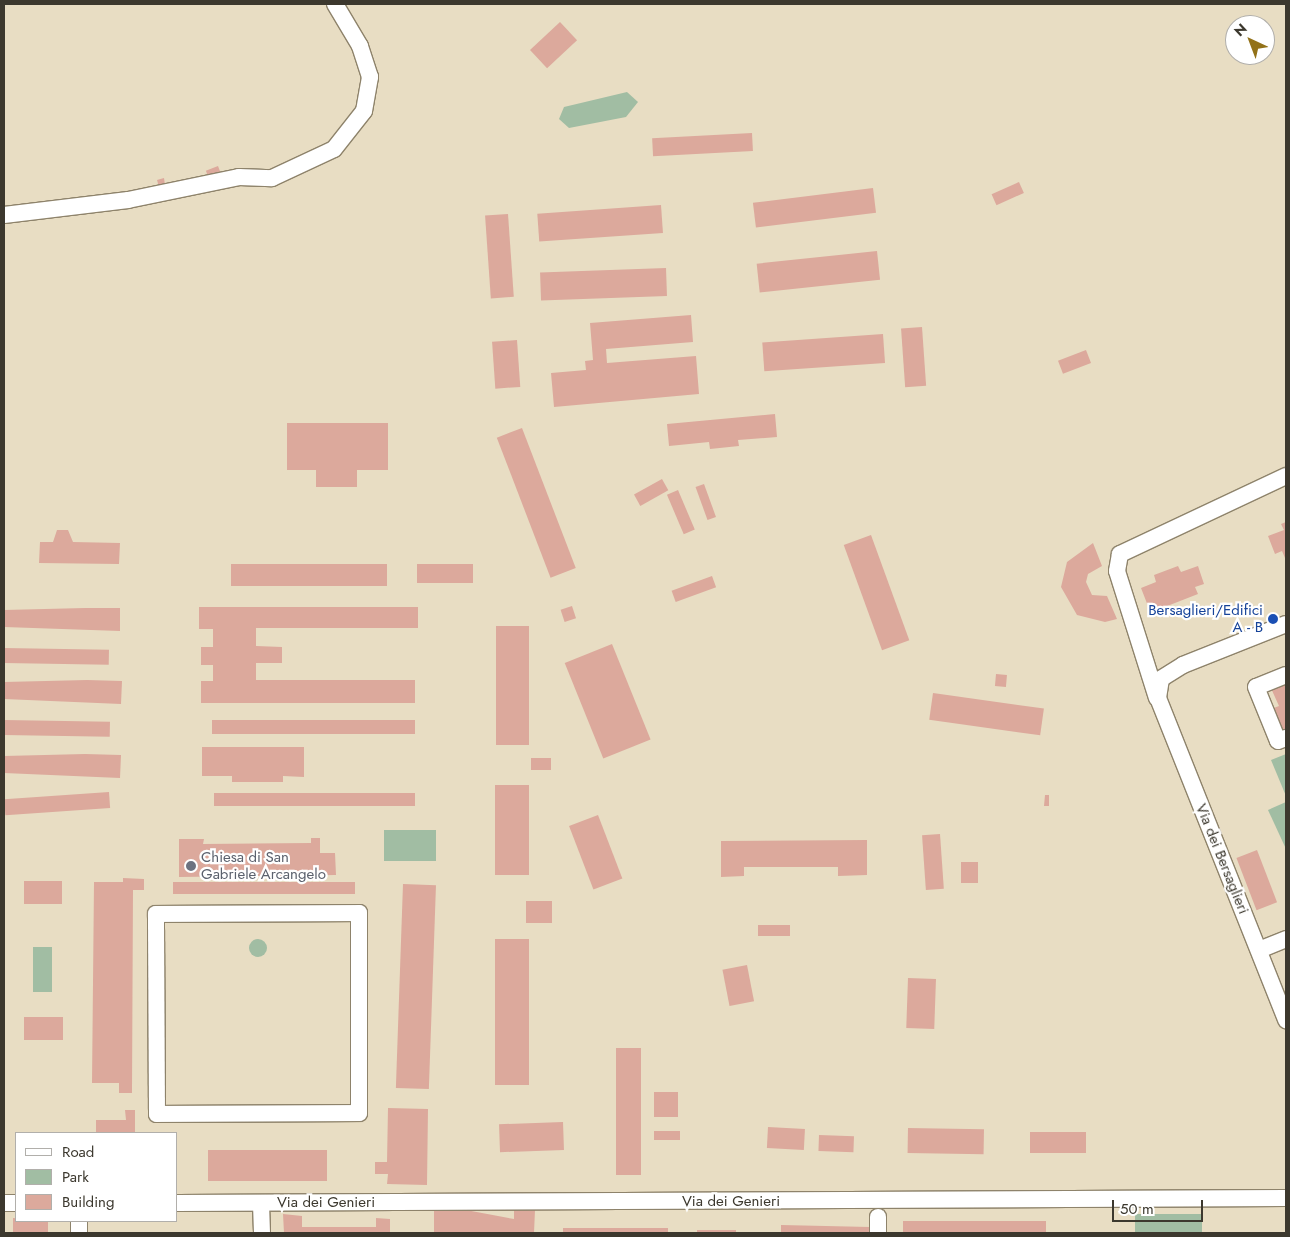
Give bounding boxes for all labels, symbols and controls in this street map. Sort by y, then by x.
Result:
north arrow [1225,15,1275,65]
text: N [1230,19,1251,41]
place label: Bersaglieri/Edifici A - B [1148,601,1263,636]
marker: Bersaglieri/Edifici A - B [1267,613,1279,625]
street label: Via dei Bersaglieri [1192,801,1252,917]
place label: Chiesa di San Gabriele Arcangelo [201,848,326,883]
marker: Chiesa di San Gabriele Arcangelo [185,860,197,872]
legend [15,1132,178,1222]
text: Road [62,1141,94,1163]
text: Park [62,1166,89,1188]
scale bar [1115,1190,1206,1222]
text: Building [62,1191,114,1213]
street label: Via dei Genieri [682,1193,780,1211]
street label: Via dei Genieri [277,1194,375,1212]
text: 50 m [1120,1198,1154,1220]

